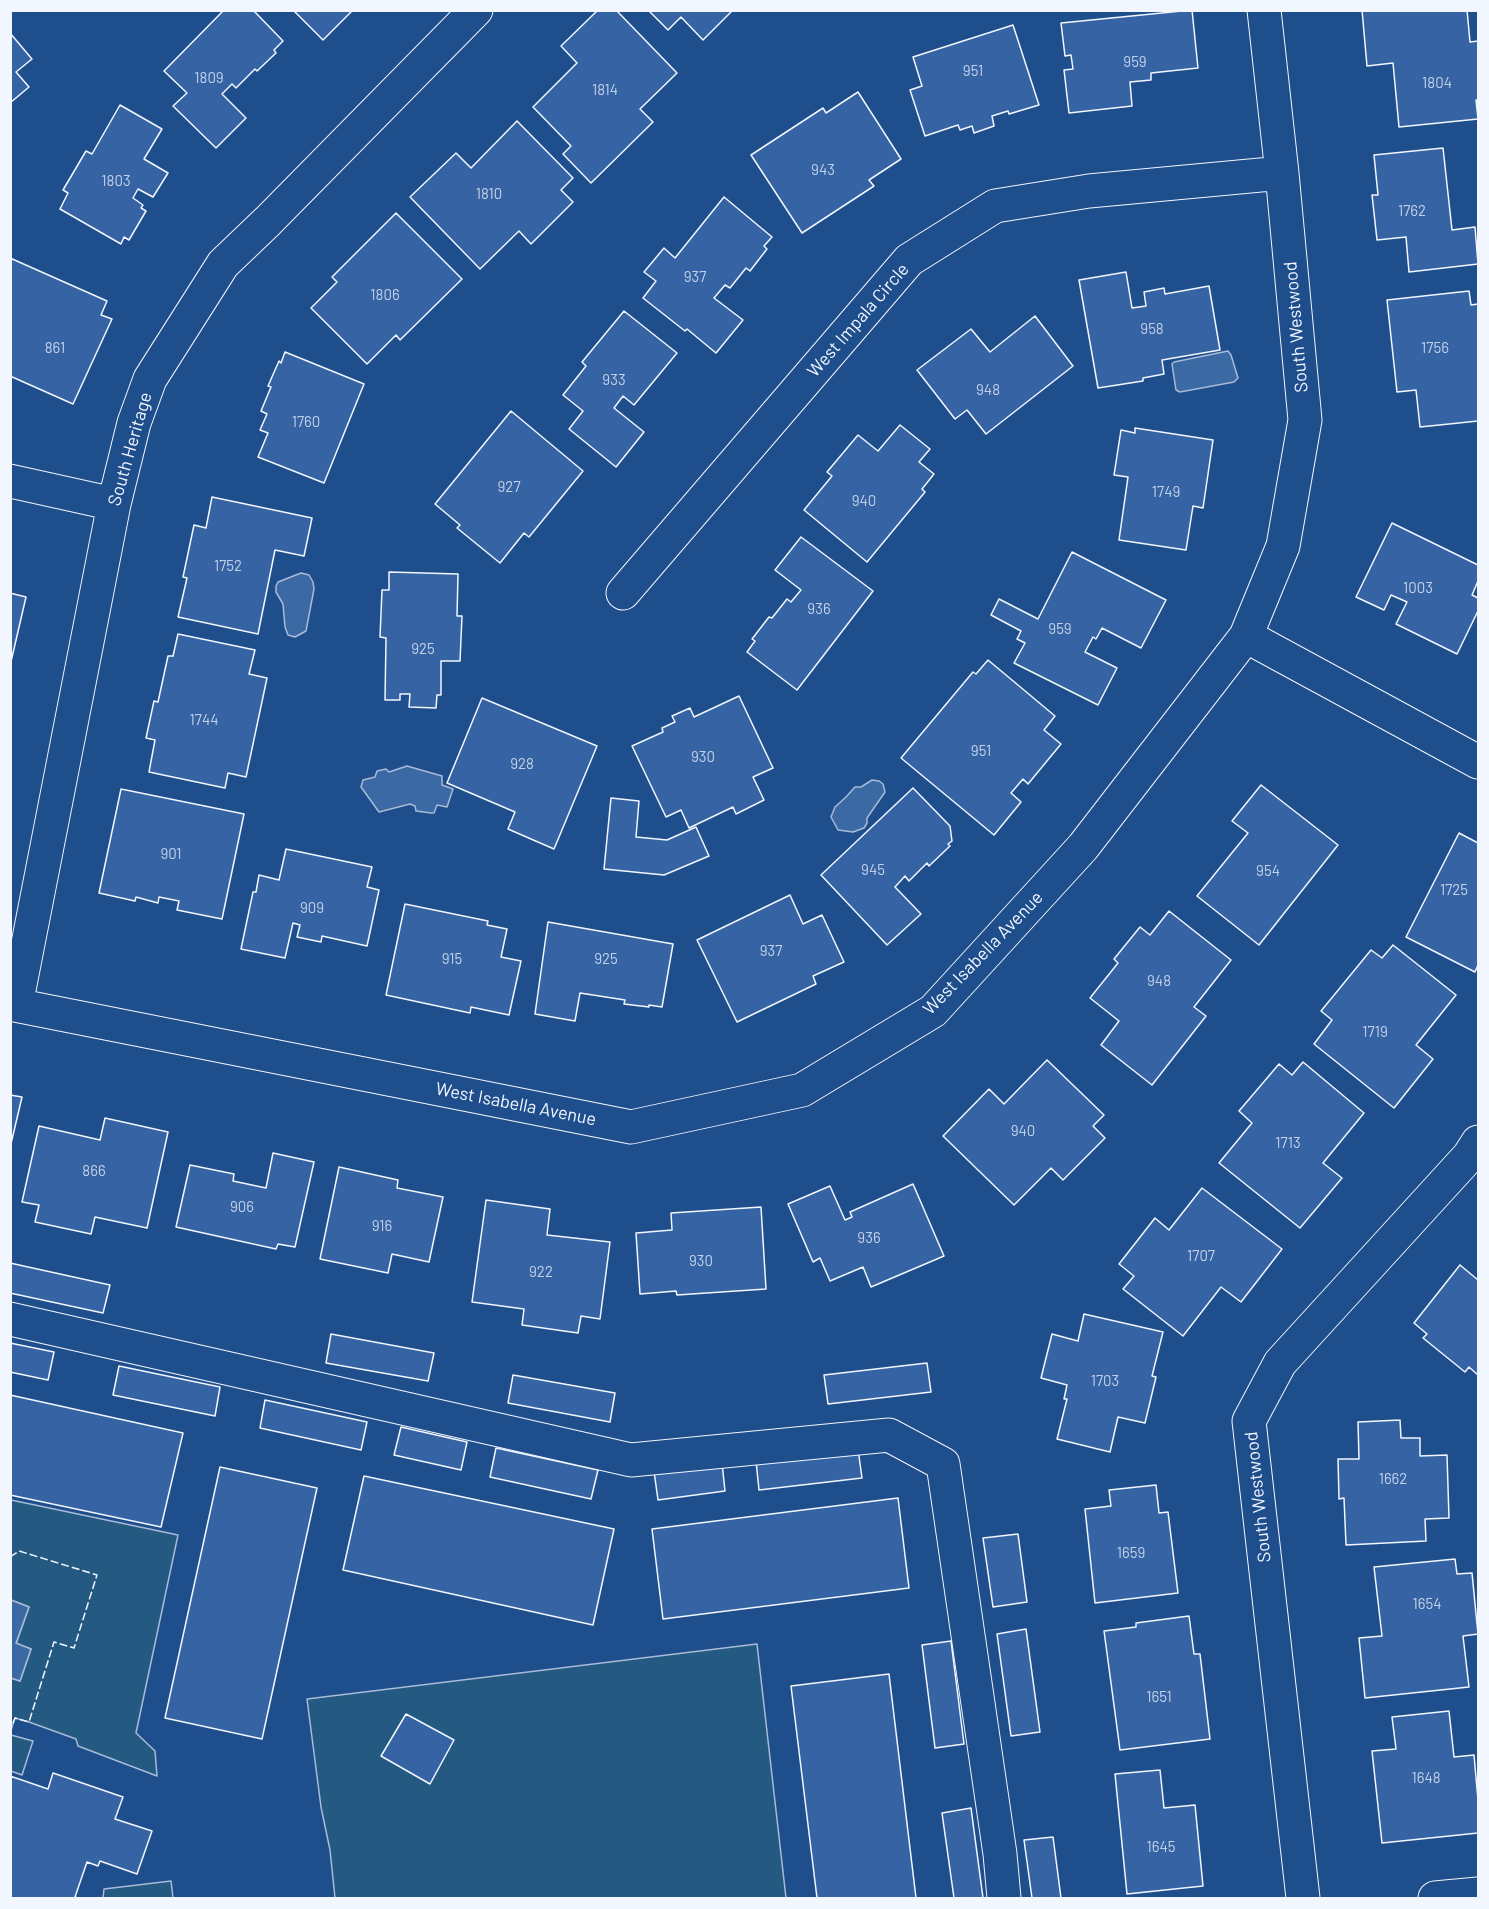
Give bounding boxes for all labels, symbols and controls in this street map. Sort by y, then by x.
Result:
house number: 959 [1123,53,1147,71]
house number: 951 [963,62,983,80]
house number: 1809 [194,69,224,87]
house number: 1804 [1422,74,1452,92]
house number: 1814 [592,81,618,99]
house number: 943 [811,161,835,179]
house number: 1803 [101,172,131,190]
house number: 1810 [476,185,502,203]
house number: 1762 [1398,202,1426,220]
street label: West Impala Circle [803,259,913,381]
street label: South Westwood [1280,261,1312,393]
house number: 937 [684,268,706,286]
house number: 1806 [370,286,400,304]
house number: 958 [1140,320,1164,338]
house number: 861 [45,339,65,357]
house number: 1756 [1421,339,1449,357]
house number: 933 [602,371,626,389]
house number: 948 [976,381,1000,399]
street label: South Heritage [103,390,157,508]
house number: 1760 [292,413,320,431]
house number: 927 [498,478,520,496]
house number: 1749 [1152,483,1180,501]
house number: 940 [852,492,876,510]
house number: 1752 [214,557,242,575]
house number: 1003 [1403,579,1433,597]
house number: 936 [807,600,831,618]
house number: 959 [1048,620,1072,638]
house number: 925 [411,640,435,658]
house number: 1744 [190,711,218,729]
house number: 951 [971,742,991,760]
house number: 930 [691,748,715,766]
house number: 928 [510,755,534,773]
house number: 901 [160,845,182,863]
house number: 945 [861,861,885,879]
house number: 954 [1256,862,1280,880]
house number: 1725 [1440,881,1468,899]
street label: West Isabella Avenue [919,887,1047,1019]
house number: 909 [300,899,324,917]
house number: 937 [760,942,782,960]
house number: 915 [442,950,462,968]
house number: 925 [594,950,618,968]
house number: 948 [1147,972,1171,990]
house number: 1719 [1362,1023,1388,1041]
street label: West Isabella Avenue [434,1078,598,1130]
house number: 940 [1011,1122,1035,1140]
house number: 1713 [1275,1134,1301,1152]
house number: 866 [82,1162,106,1180]
house number: 906 [230,1198,254,1216]
house number: 916 [372,1217,392,1235]
house number: 936 [857,1229,881,1247]
house number: 1707 [1187,1247,1215,1265]
house number: 930 [689,1252,713,1270]
house number: 922 [529,1263,553,1281]
house number: 1703 [1091,1372,1119,1390]
street label: South Westwood [1240,1430,1276,1564]
house number: 1662 [1379,1470,1407,1488]
house number: 1659 [1117,1544,1145,1562]
house number: 1654 [1413,1595,1441,1613]
house number: 1651 [1146,1688,1172,1706]
house number: 1648 [1411,1769,1441,1787]
house number: 1645 [1147,1838,1175,1856]

